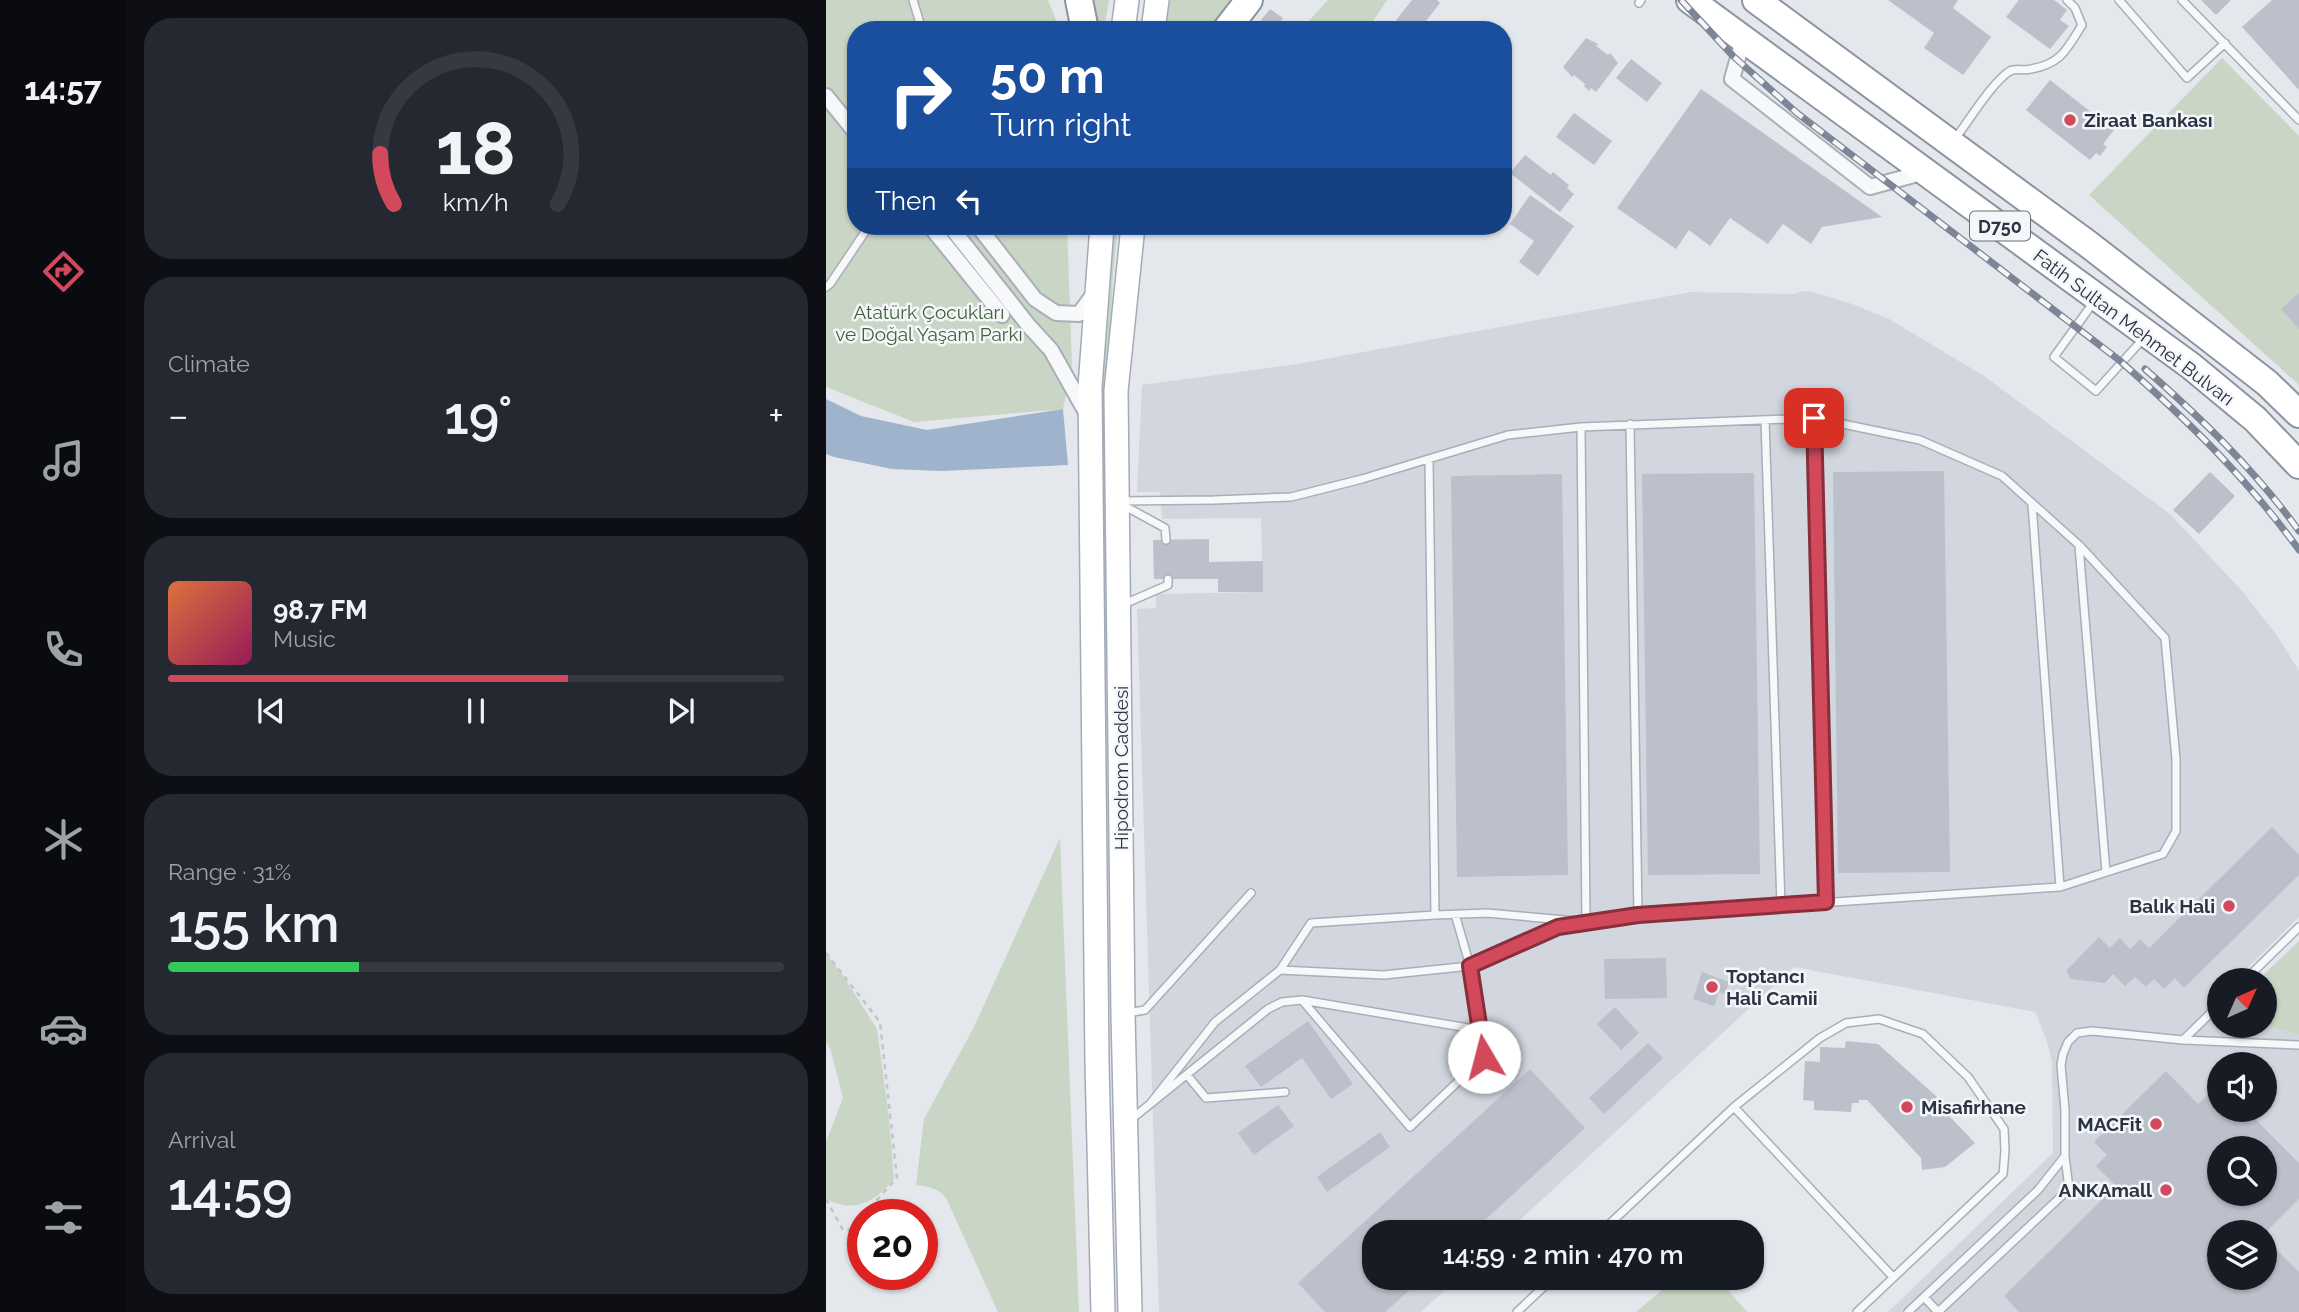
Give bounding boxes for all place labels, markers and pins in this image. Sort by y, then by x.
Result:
place label: Ziraat Bankası [2084,109,2213,131]
marker: Ziraat Bankası [2062,112,2078,128]
pin [1784,388,1844,448]
place label: Balık Hali [2129,895,2215,917]
marker: Balık Hali [2221,898,2237,914]
place label: Toptancı Hali Camii [1726,965,1818,1009]
marker: Toptancı Hali Camii [1704,979,1720,995]
place label: Misafirhane [1921,1096,2026,1118]
marker: Misafirhane [1899,1099,1915,1115]
place label: MACFit [2077,1113,2143,1135]
marker: MACFit [2148,1116,2164,1132]
place label: ANKAmall [2059,1179,2153,1201]
marker: ANKAmall [2158,1182,2174,1198]

